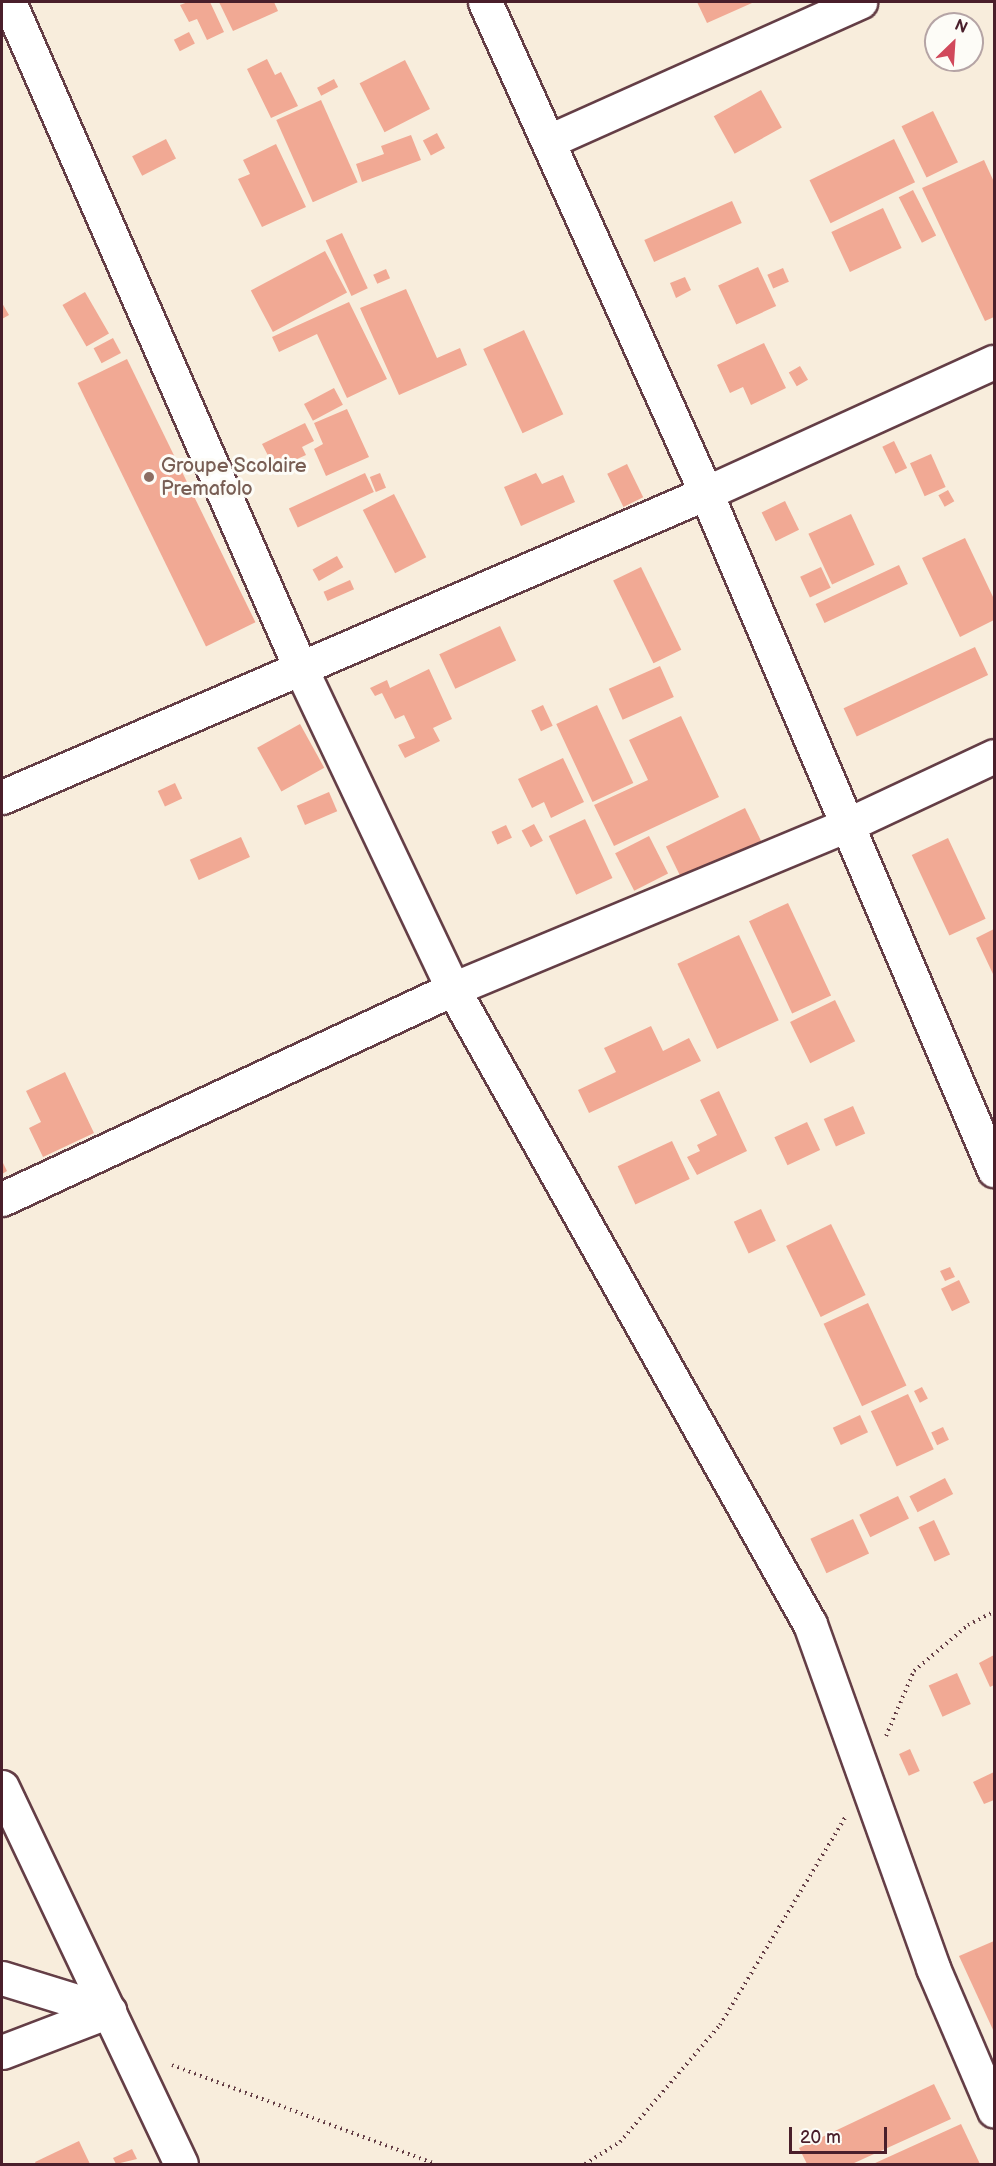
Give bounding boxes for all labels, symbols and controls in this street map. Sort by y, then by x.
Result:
north arrow [924,12,984,72]
text: N [952,16,970,38]
place label: Groupe Scolaire Premafolo [161,454,307,501]
marker: Groupe Scolaire Premafolo [142,470,156,484]
scale bar [792,2115,890,2153]
text: 20 m [800,2127,841,2148]

